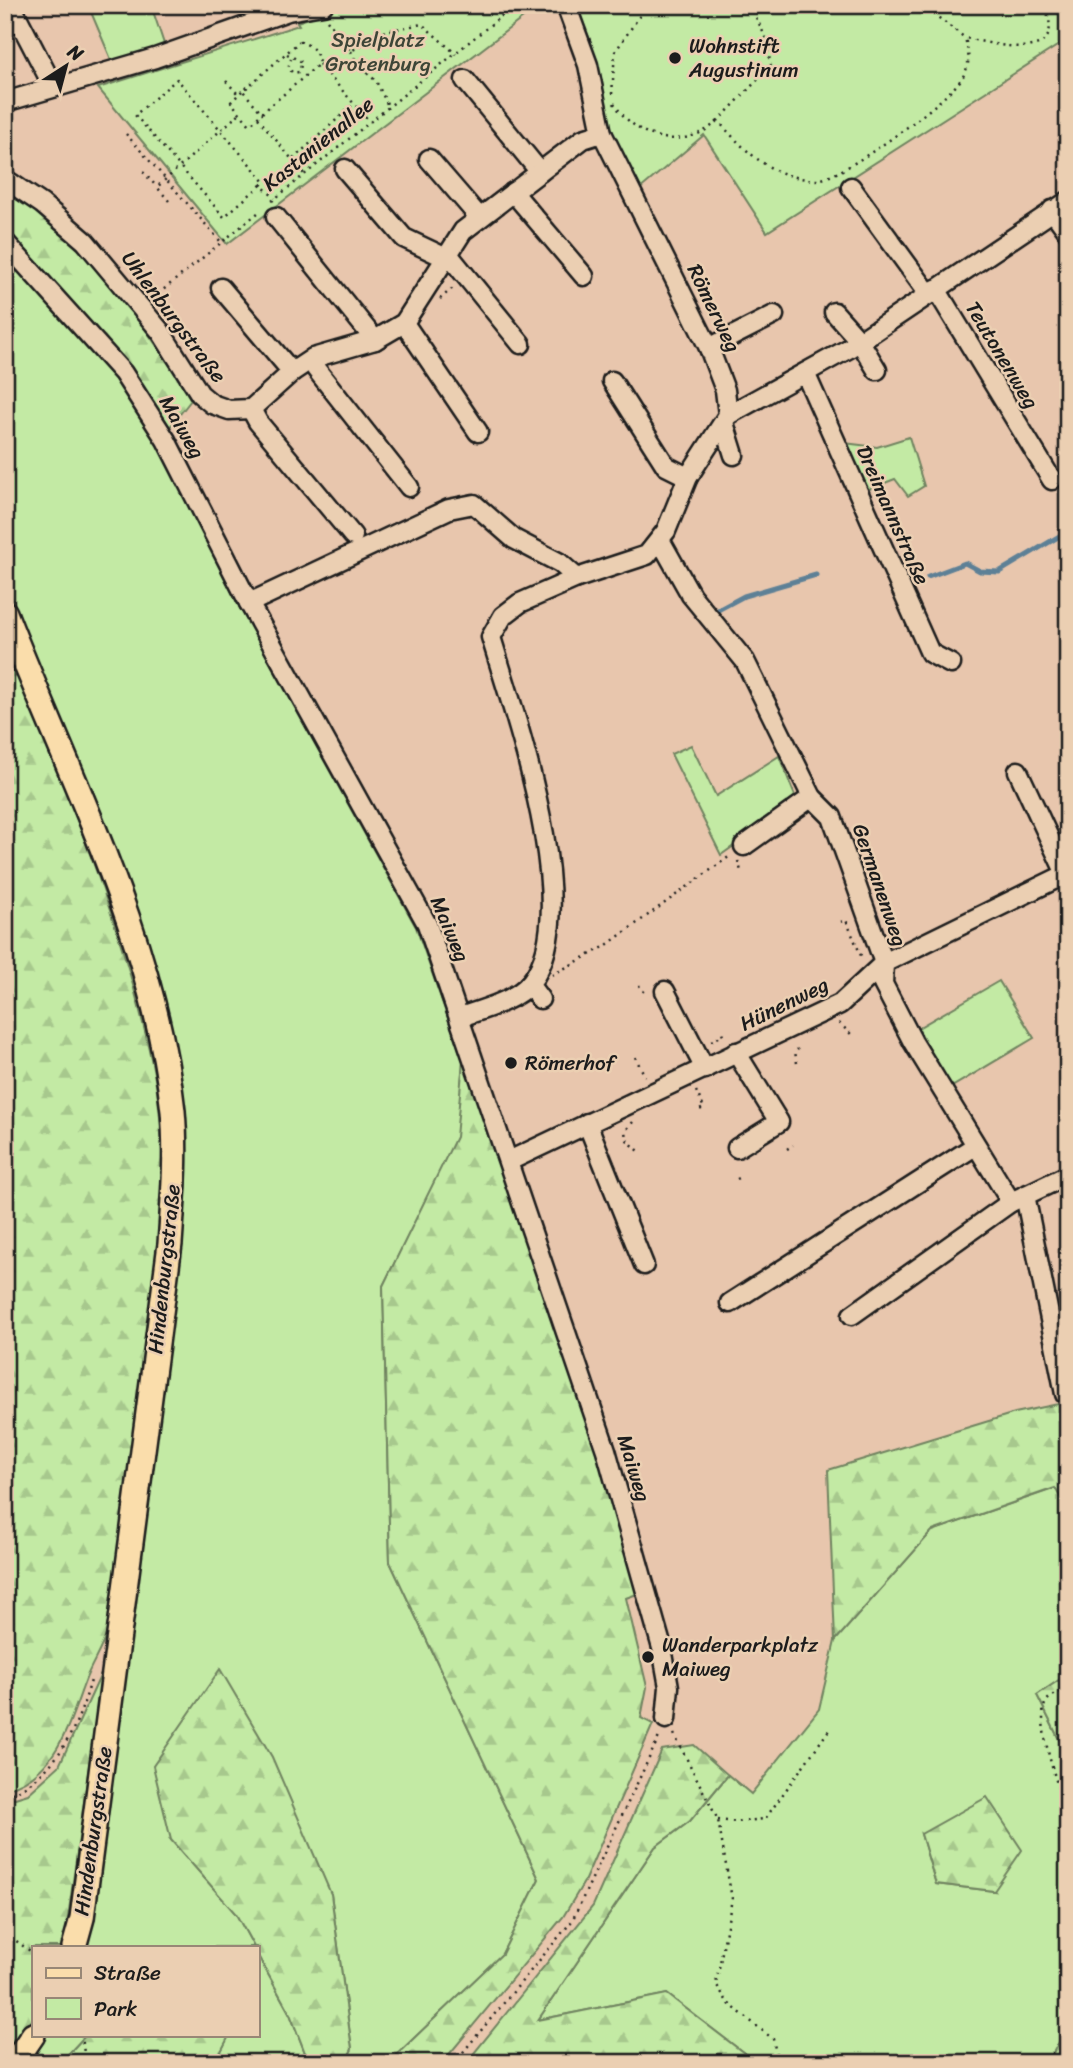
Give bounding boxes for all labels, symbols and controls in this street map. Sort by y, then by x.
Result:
park label: Spielplatz Grotenburg [325,21,431,83]
place label: Wohnstift Augustinum [688,27,799,89]
north arrow [32,32,102,102]
text: N [60,35,91,70]
marker: Wohnstift Augustinum [667,50,683,66]
street label: Kastanienallee [253,86,383,201]
street label: Uhlenburgstraße [111,242,237,392]
street label: Römerweg [676,257,752,359]
street label: Teutonenweg [955,293,1050,417]
street label: Maiweg [148,388,216,467]
street label: Dreimannstraße [845,439,941,591]
street label: Germanenweg [841,818,919,952]
street label: Maiweg [419,890,481,968]
street label: Hünenweg [733,966,836,1042]
place label: Römerhof [525,1044,618,1082]
marker: Römerhof [503,1055,519,1071]
street label: Hindenburgstraße [136,1182,192,1356]
street label: Maiweg [606,1430,662,1507]
place label: Wanderparkplatz Maiweg [662,1626,819,1688]
marker: Wanderparkplatz Maiweg [640,1649,656,1665]
street label: Hindenburgstraße [62,1744,124,1918]
legend [32,1946,259,2036]
text: Straße [94,1954,161,1992]
text: Park [94,1990,137,2028]

